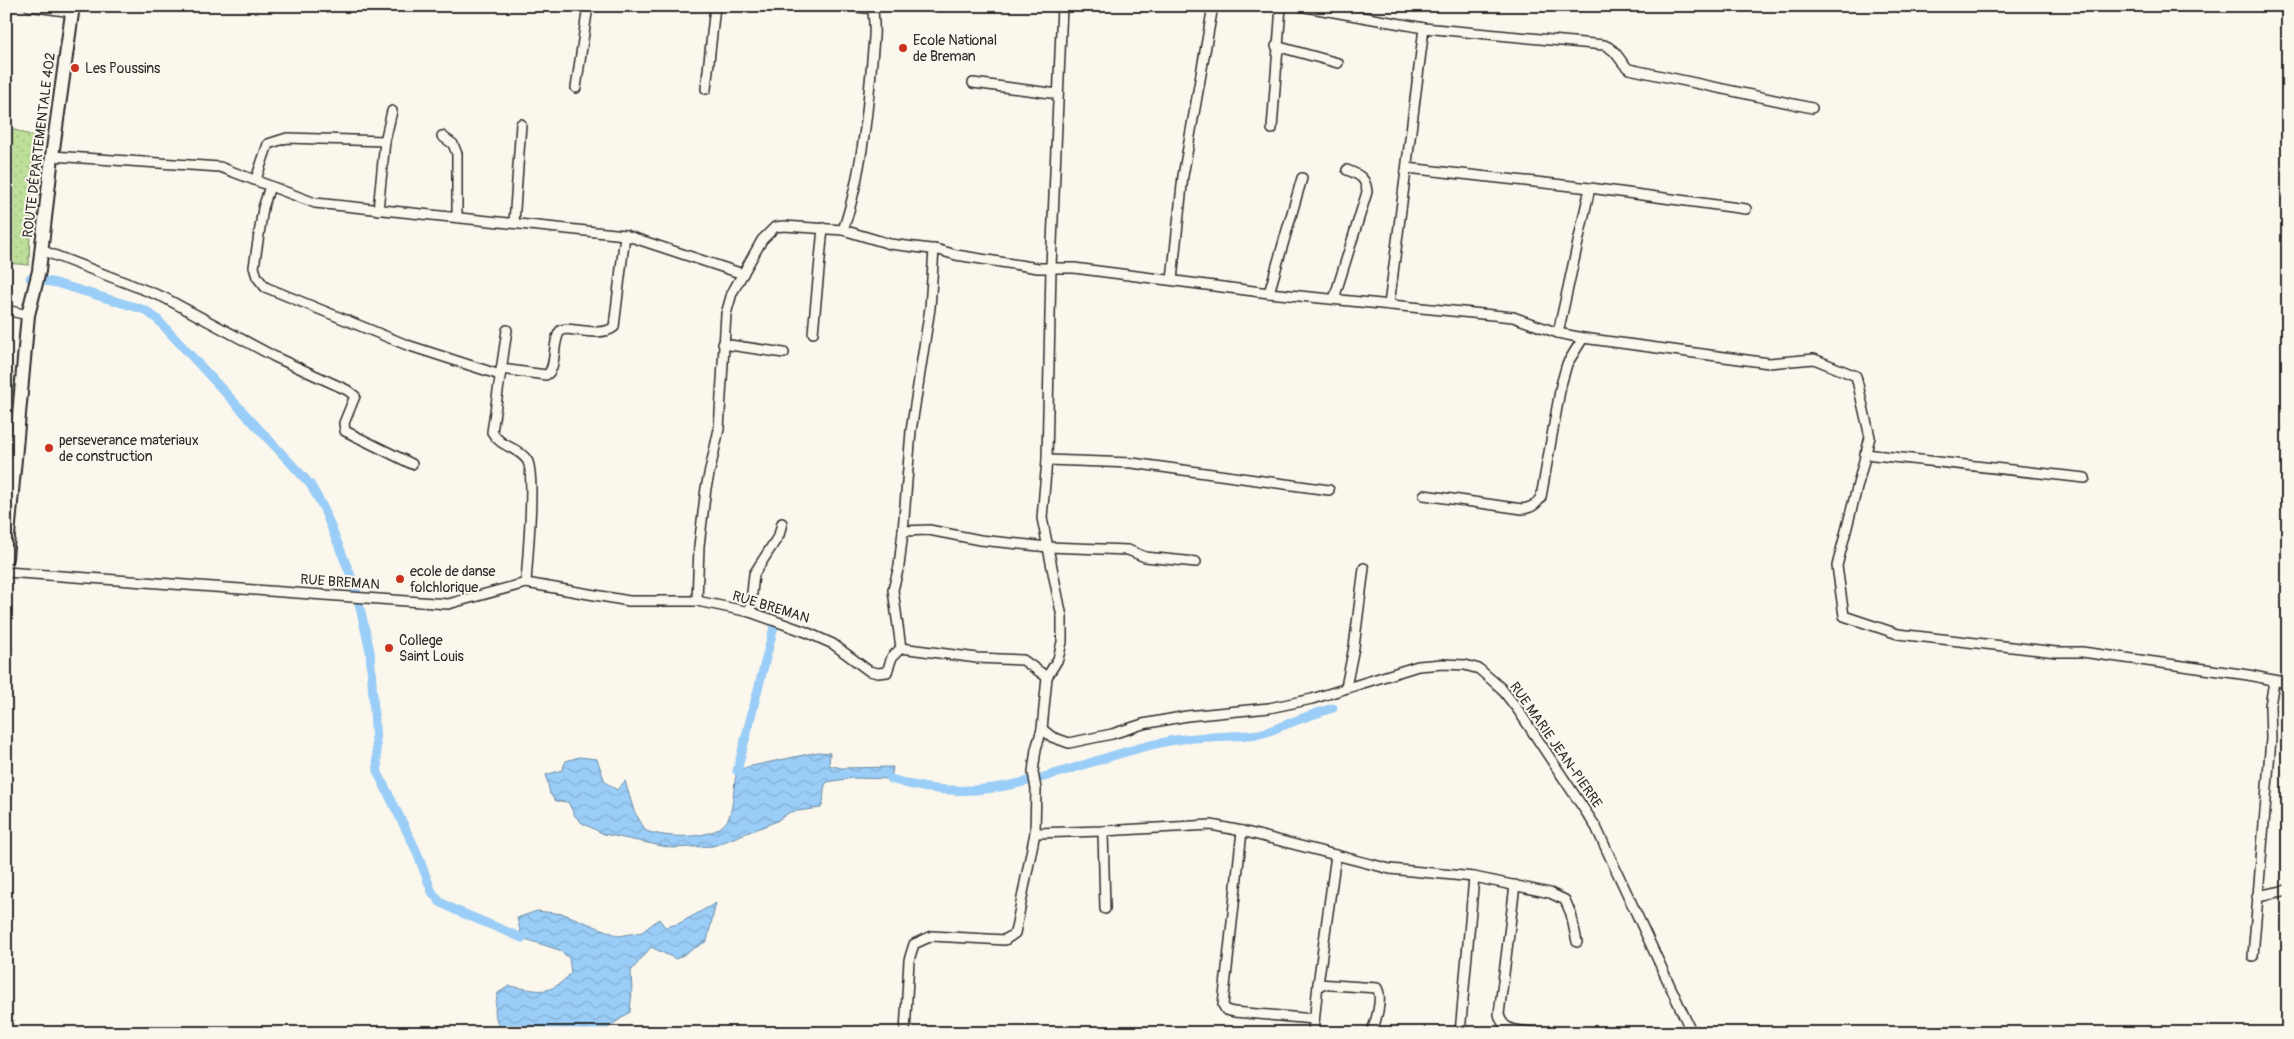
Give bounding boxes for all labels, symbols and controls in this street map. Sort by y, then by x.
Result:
place label: Ecole National de Breman [913,32,997,65]
marker: Ecole National de Breman [897,42,909,54]
street label: ROUTE DÉPARTEMENTALE 402 [18,51,59,239]
place label: Les Poussins [85,60,161,77]
marker: Les Poussins [69,62,81,74]
place label: perseverance materiaux de construction [59,432,199,465]
marker: perseverance materiaux de construction [43,442,55,454]
place label: ecole de danse folchlorique [410,563,496,596]
street label: RUE BREMAN [300,571,380,593]
marker: ecole de danse folchlorique [394,573,406,585]
street label: RUE BREMAN [730,587,812,627]
place label: College Saint Louis [399,632,464,665]
marker: College Saint Louis [383,642,395,654]
street label: RUE MARIE JEAN-PIERRE [1506,679,1606,811]

